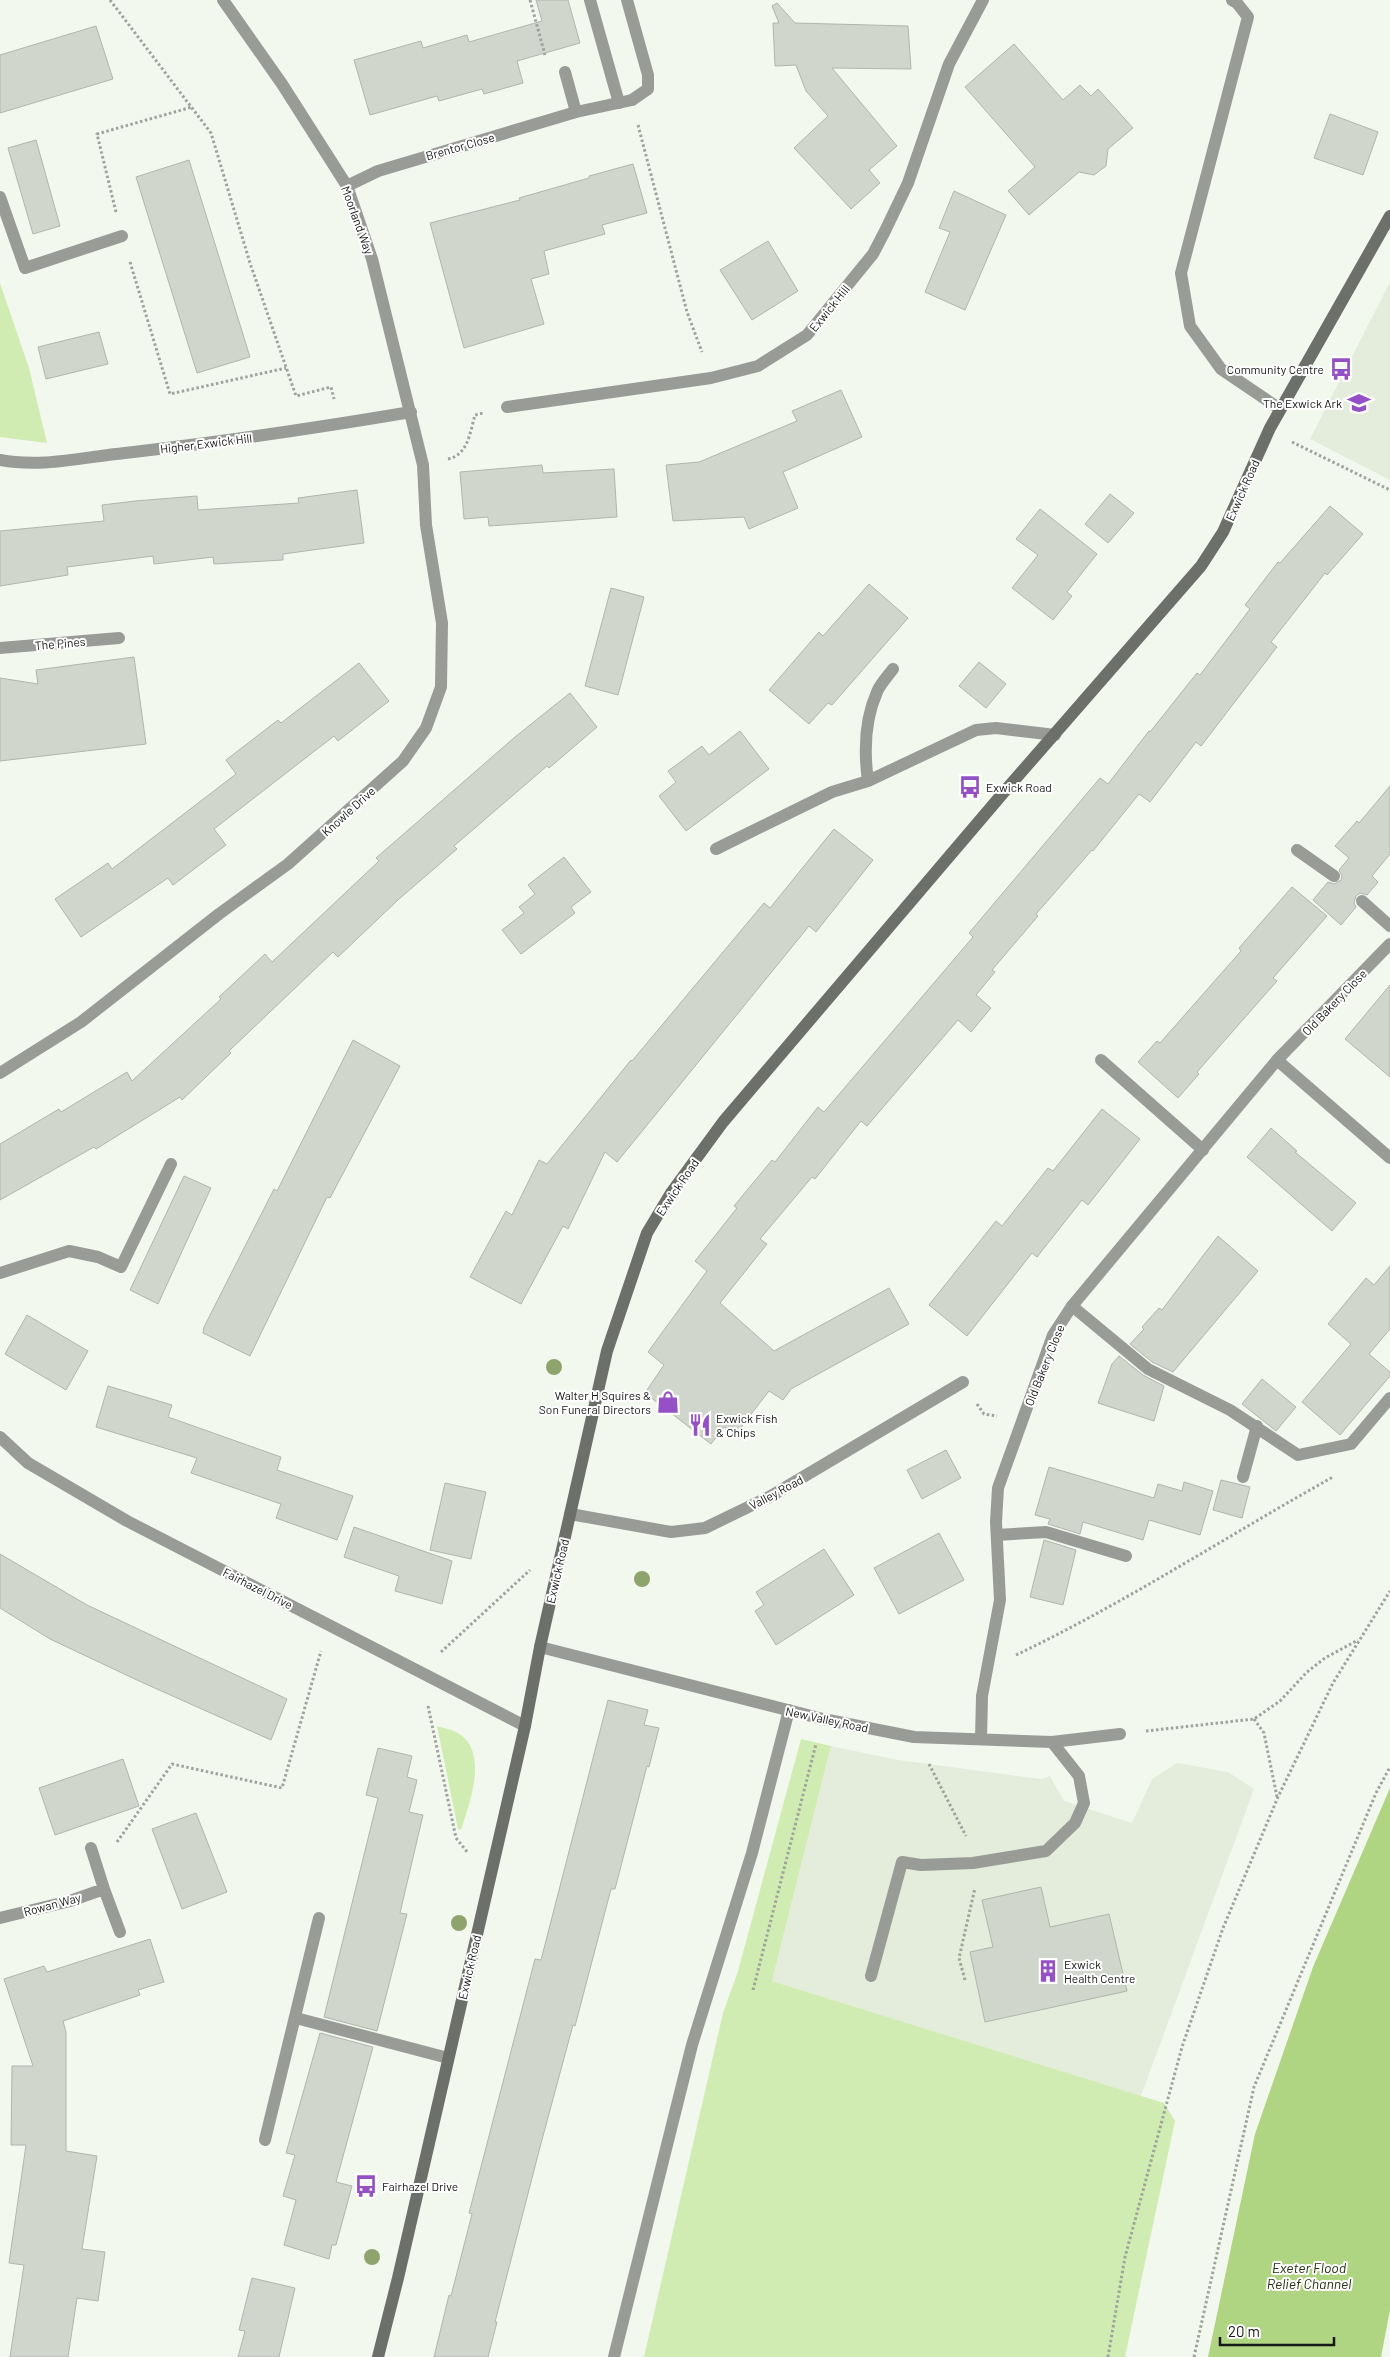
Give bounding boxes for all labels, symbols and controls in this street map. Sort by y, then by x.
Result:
street label: Brentor Close [424,129,496,163]
street label: Moorland Way [339,184,377,257]
street label: Exwick Hill [806,282,852,334]
bus stop icon: Community Centre [1328,356,1354,382]
place label: Community Centre [1227,362,1324,376]
school or university icon: The Exwick Ark [1346,390,1372,416]
place label: The Exwick Ark [1263,396,1342,410]
street label: Higher Exwick Hill [159,430,253,456]
street label: Exwick Road [1222,457,1262,523]
street label: The Pines [34,634,86,652]
bus stop icon: Exwick Road [957,774,983,800]
place label: Exwick Road [986,780,1052,794]
street label: Knowle Drive [318,783,378,839]
street label: Old Bakery Close [1299,966,1369,1038]
street label: Exwick Road [653,1156,701,1218]
street label: Old Bakery Close [1021,1322,1067,1408]
place label: Walter H Squires & Son Funeral Directors [539,1388,651,1416]
shop icon: Walter H Squires & Son Funeral Directors [655,1389,681,1415]
place label: Exwick Fish & Chips [716,1411,777,1439]
restaurant icon: Exwick Fish & Chips [687,1412,713,1438]
street label: Valley Road [747,1472,805,1512]
street label: Exwick Road [543,1537,571,1605]
street label: Fairhazel Drive [221,1564,295,1612]
street label: New Valley Road [784,1703,870,1735]
street label: Rowan Way [22,1890,83,1918]
street label: Exwick Road [455,1933,483,2001]
place label: Exwick Health Centre [1064,1957,1136,1985]
building icon: Exwick Health Centre [1035,1958,1061,1984]
bus stop icon: Fairhazel Drive [353,2173,379,2199]
place label: Fairhazel Drive [382,2179,458,2193]
water label: Exeter Flood Relief Channel [1267,2259,1351,2292]
scale bar [1220,2314,1334,2346]
text: 20 m [1228,2322,1260,2340]

